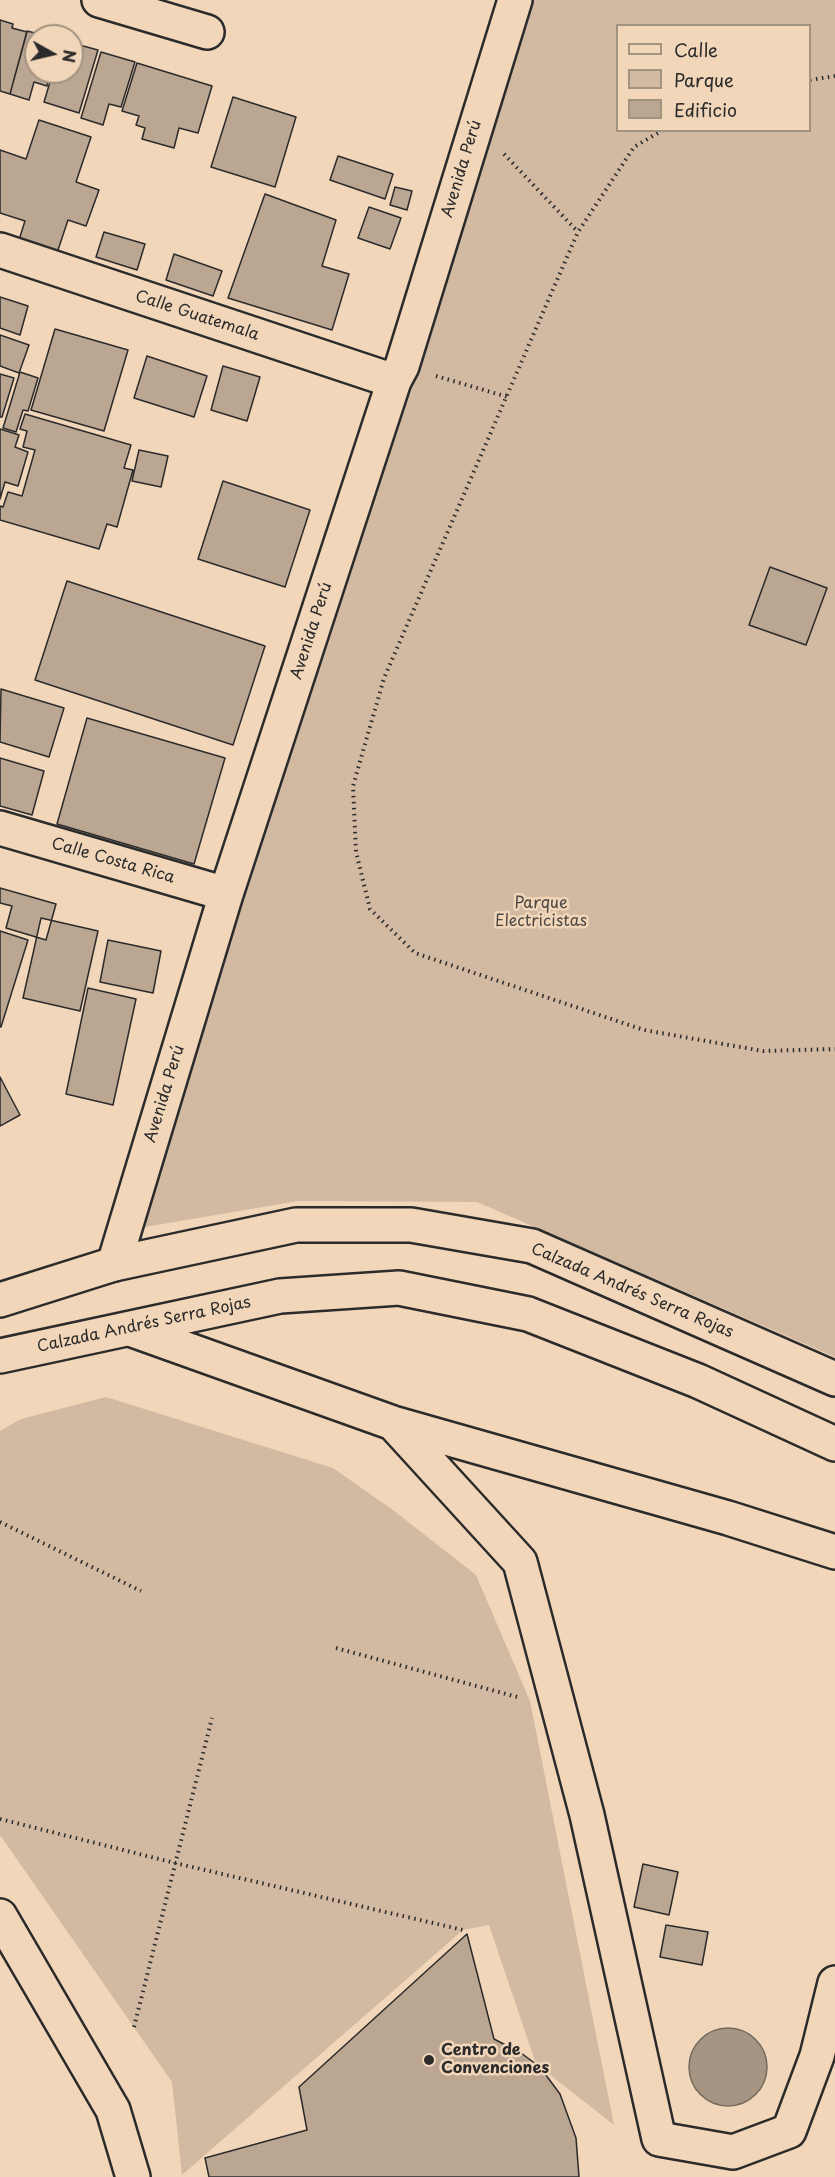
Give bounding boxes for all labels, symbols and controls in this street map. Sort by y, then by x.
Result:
north arrow [24,24,84,84]
legend [616,24,811,132]
text: Calle [674,36,718,63]
text: N [57,48,83,64]
text: Parque [674,66,734,93]
text: Edificio [674,96,737,123]
street label: Avenida Perú [438,118,486,220]
street label: Calle Guatemala [133,287,261,345]
street label: Avenida Perú [287,580,337,682]
street label: Calle Costa Rica [49,834,177,888]
park label: Parque Electricistas [495,894,587,932]
street label: Avenida Perú [141,1043,189,1145]
street label: Calzada Andrés Serra Rojas [528,1240,736,1342]
street label: Calzada Andrés Serra Rojas [35,1293,253,1357]
place label: Centro de Convenciones [441,2041,549,2079]
marker: Centro de Convenciones [422,2053,436,2067]

